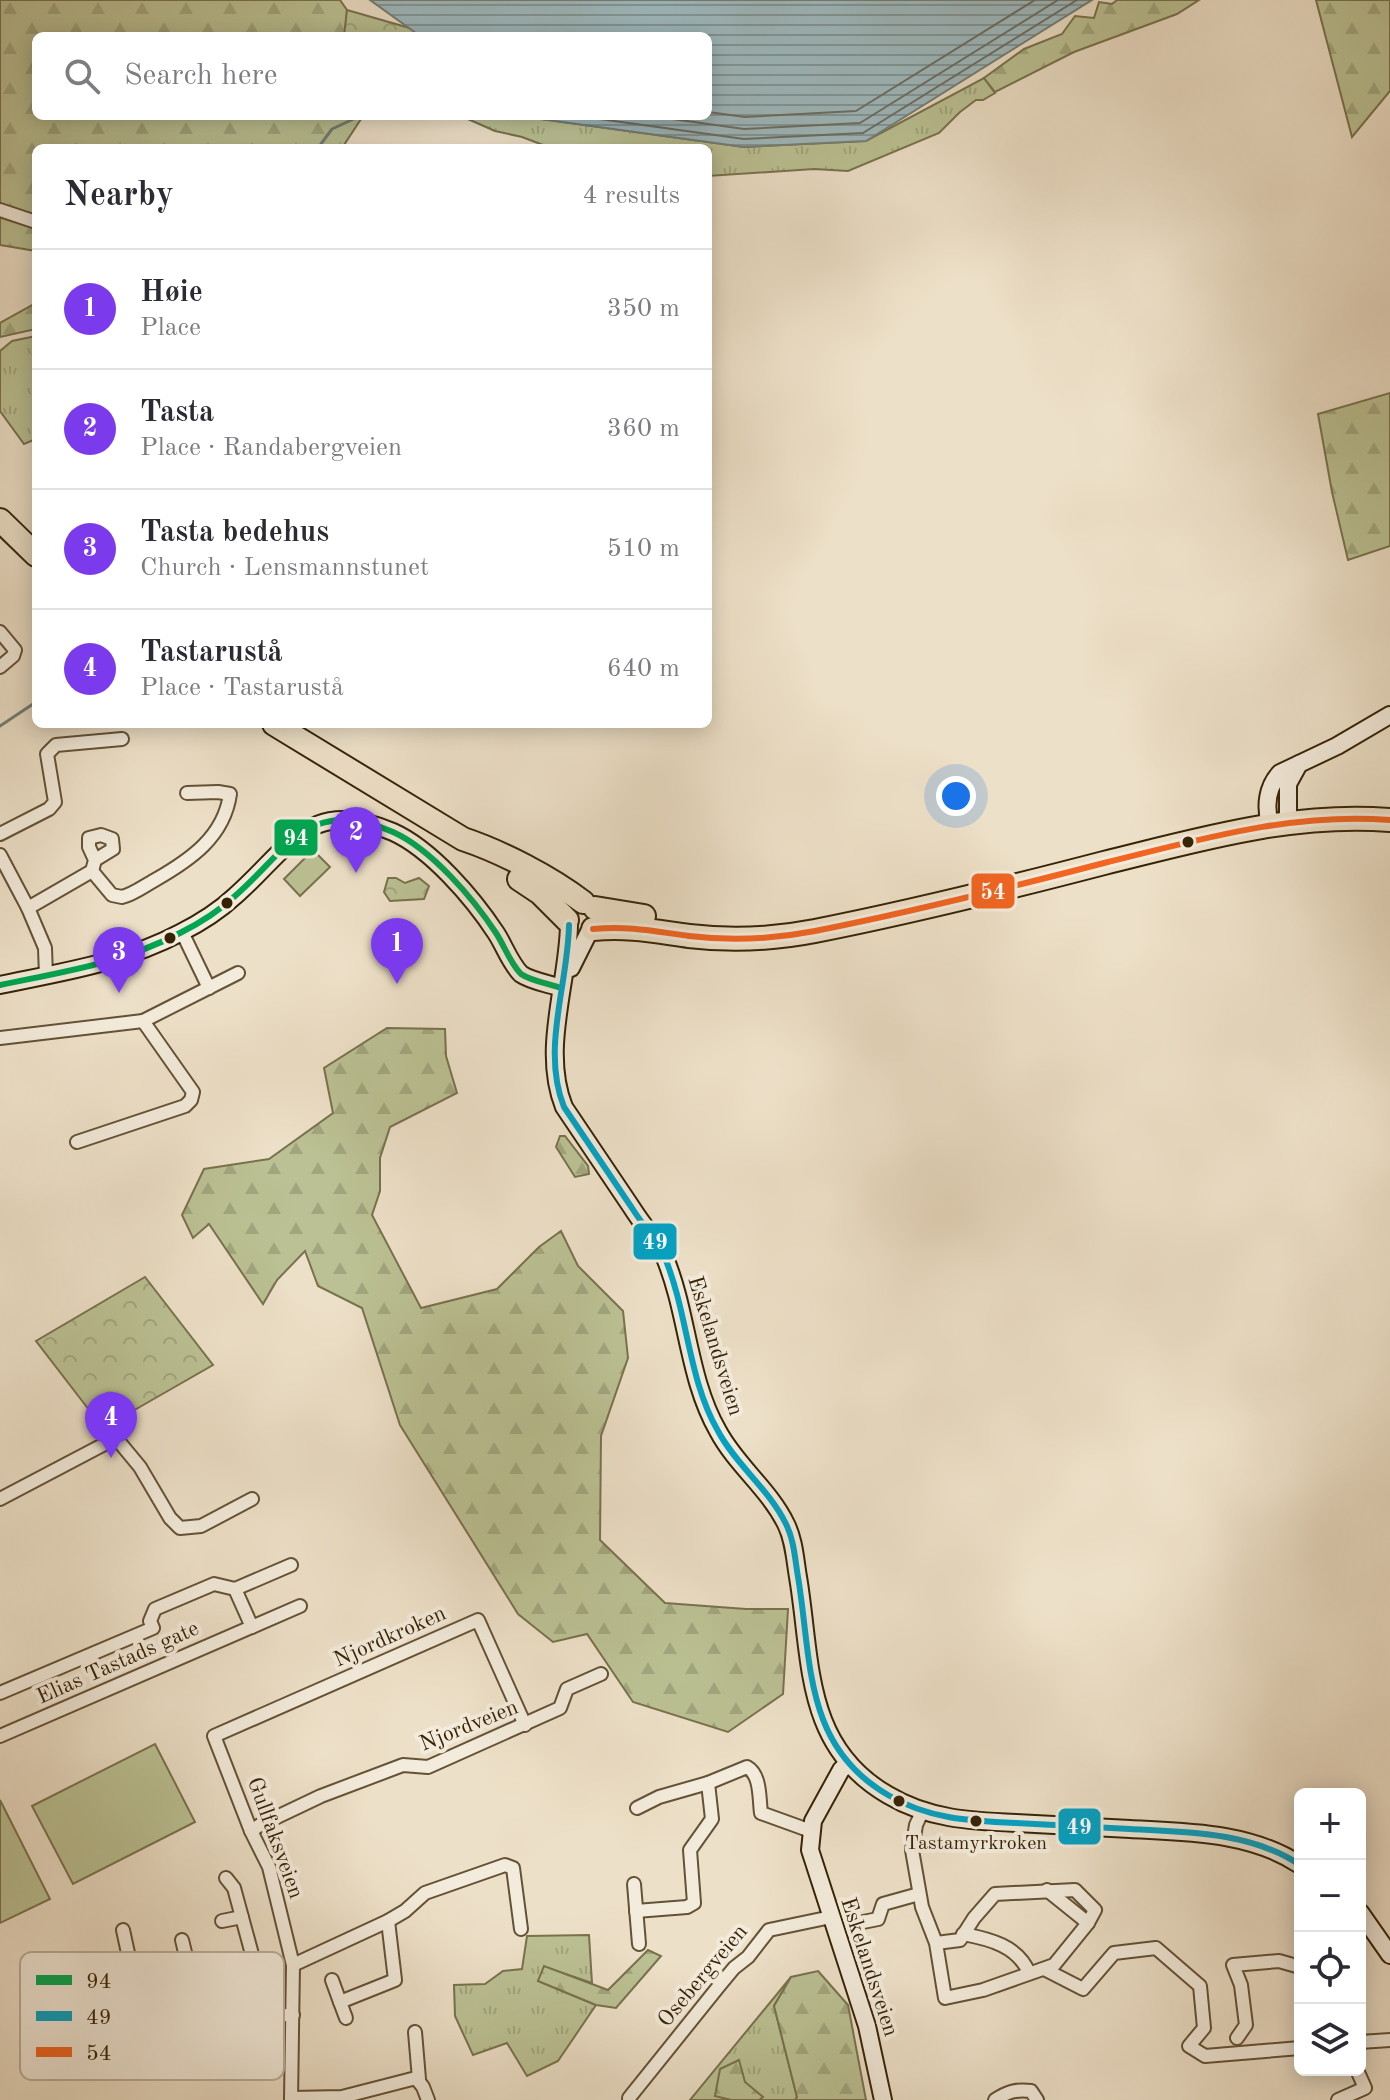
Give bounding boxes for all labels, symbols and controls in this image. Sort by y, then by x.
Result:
search box [32,32,712,120]
icon: search [60,54,104,98]
text: Search here [124,61,278,91]
text: Nearby [64,179,174,213]
text: 4 results [582,183,680,209]
text: Høie [140,278,203,308]
text: 1 [82,296,98,322]
text: 350 m [607,296,680,322]
text: Place [140,315,201,341]
text: Tasta [140,398,214,428]
text: 2 [82,416,98,442]
text: 360 m [607,416,680,442]
text: Place · Randabergveien [140,435,402,461]
text: Tasta bedehus [140,518,329,548]
text: 3 [82,536,98,562]
text: 510 m [607,536,680,562]
text: Church · Lensmannstunet [140,555,429,581]
text: Tastarustå [140,638,283,668]
text: 4 [82,656,98,682]
text: 640 m [607,656,680,682]
text: Place · Tastarustå [140,675,344,701]
your location [936,776,976,816]
pin: 2 [330,807,382,873]
line badge: 94 [273,818,319,857]
text: 94 [283,828,309,850]
unlabelled marker [1180,834,1196,850]
line badge: 54 [970,872,1016,910]
text: 54 [980,882,1006,904]
unlabelled marker [219,895,235,911]
pin: 1 [371,918,423,984]
pin: 3 [93,927,145,993]
unlabelled marker [162,930,178,946]
line badge: 49 [632,1222,678,1261]
text: 49 [642,1232,668,1254]
street label: Eskelandsveien [683,1274,747,1418]
pin: 4 [85,1392,137,1458]
street label: Njordkroken [331,1602,449,1671]
street label: Elias Tastads gate [34,1617,202,1709]
street label: Njordveien [417,1696,521,1756]
street label: Gullfaksveien [243,1774,307,1902]
map controls [1294,1788,1366,2076]
button: + [1294,1788,1366,1860]
unlabelled marker [891,1793,907,1809]
line badge: 49 [1057,1807,1102,1846]
marker: Tastamyrkroken [968,1813,984,1829]
text: 49 [1066,1817,1092,1839]
place label: Tastamyrkroken [905,1834,1047,1854]
button: − [1294,1860,1366,1932]
street label: Eskelandsveien [836,1895,902,2039]
street label: Osebergveien [654,1921,752,2031]
button: locate [1294,1932,1366,2004]
legend [20,1952,284,2080]
text: 94 [86,1971,112,1993]
button: layers [1294,2004,1366,2076]
text: 49 [86,2007,112,2029]
text: 54 [86,2043,112,2065]

